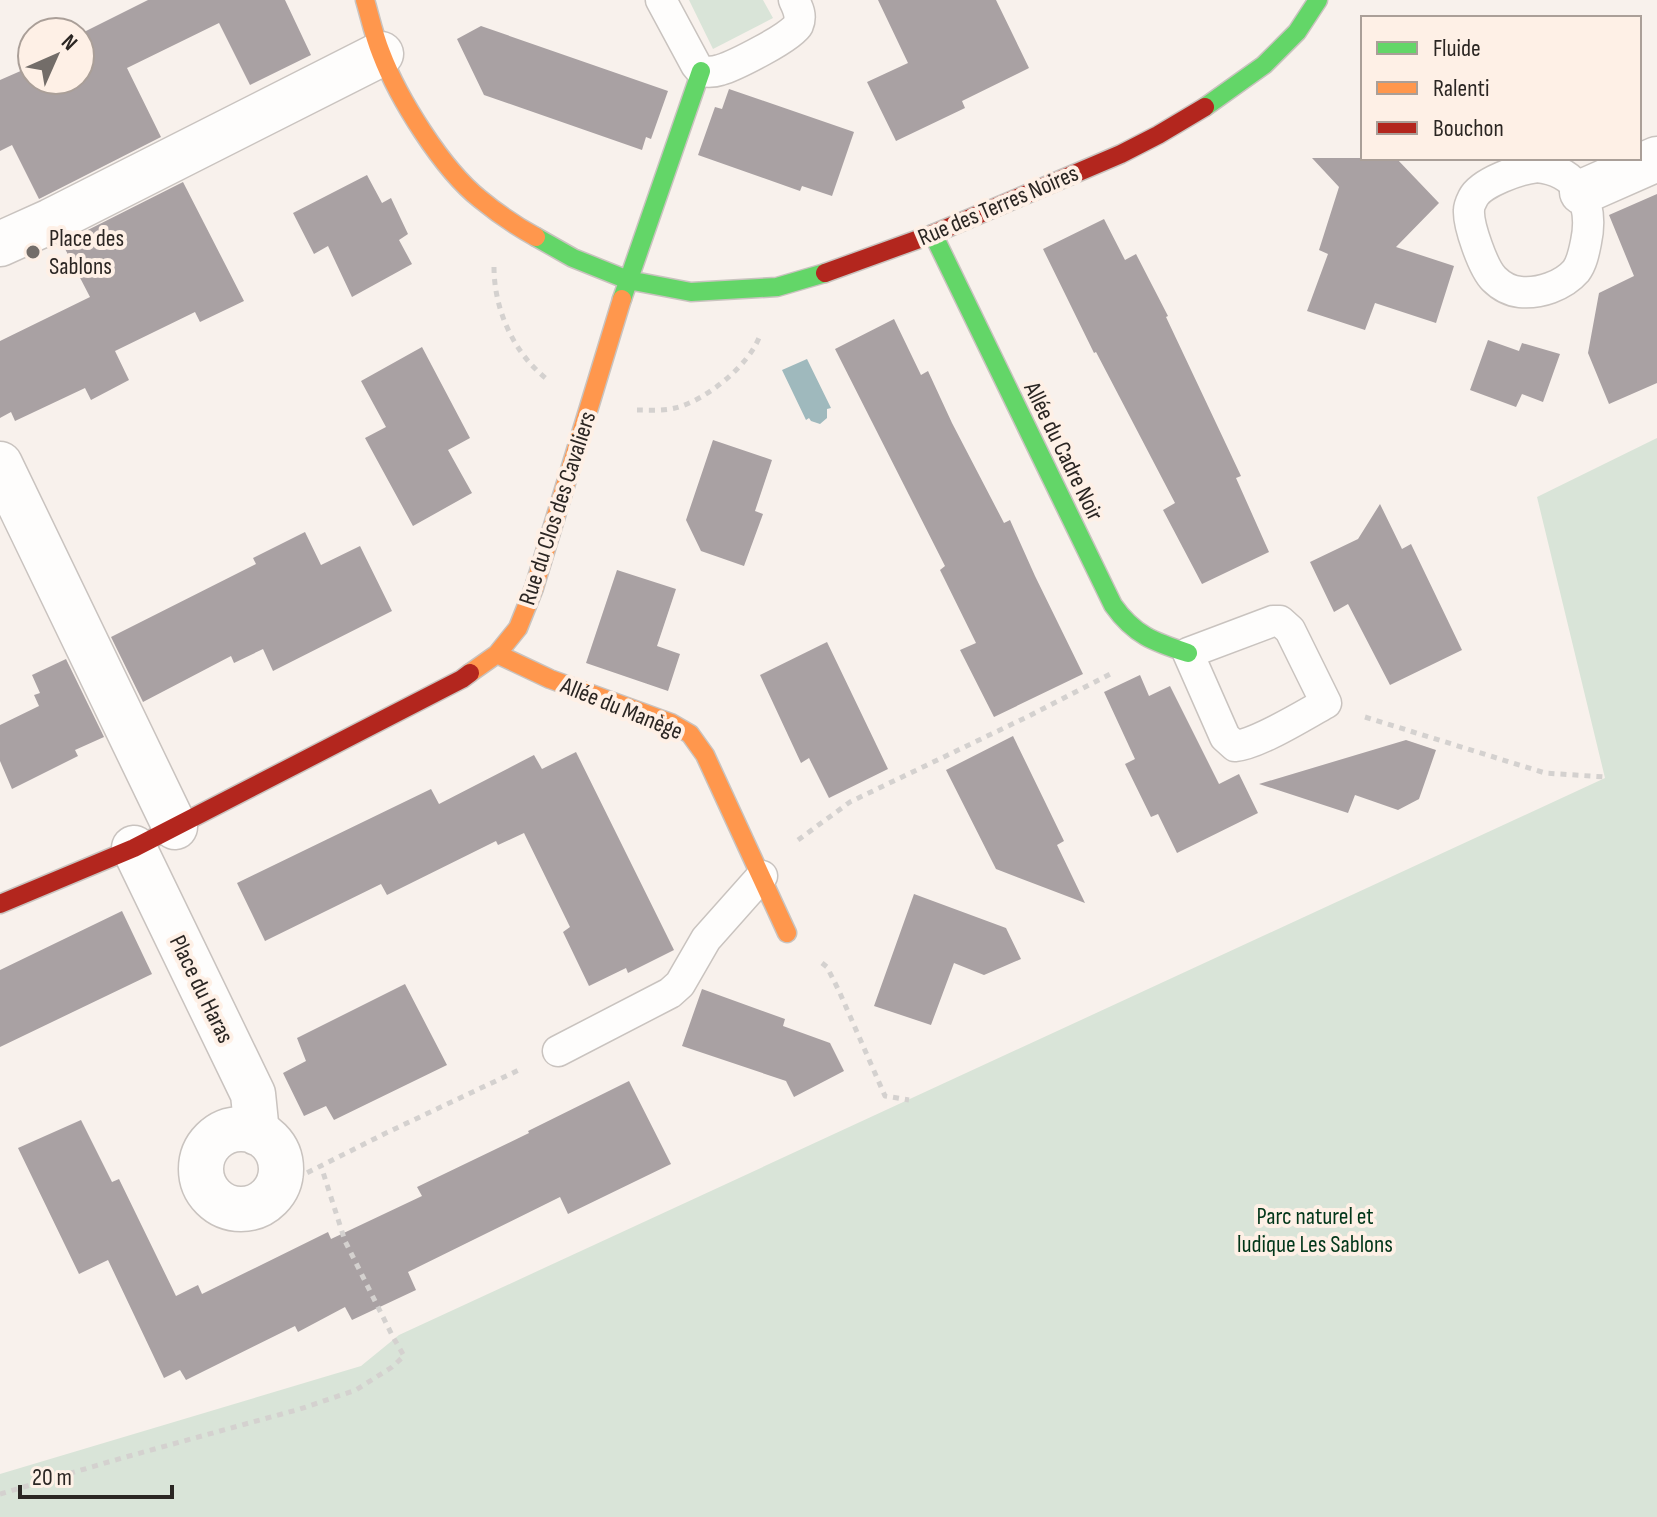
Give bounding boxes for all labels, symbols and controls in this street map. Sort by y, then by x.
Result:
north arrow [16,16,96,96]
legend [1361,16,1641,160]
text: N [55,29,83,57]
text: Fluide [1433,34,1481,63]
text: Ralenti [1433,74,1489,103]
text: Bouchon [1433,114,1504,143]
street label: Rue des Terres Noires [914,159,1083,252]
place label: Place des Sablons [49,224,124,281]
marker: Place des Sablons [24,243,42,261]
street label: Allée du Cadre Noir [1017,376,1110,525]
street label: Rue du Clos des Cavaliers [513,408,602,609]
street label: Allée du Manège [556,670,687,746]
street label: Place du Haras [163,931,240,1048]
park label: Parc naturel et ludique Les Sablons [1237,1202,1393,1259]
scale bar [20,1449,172,1499]
text: 20 m [32,1463,72,1492]

